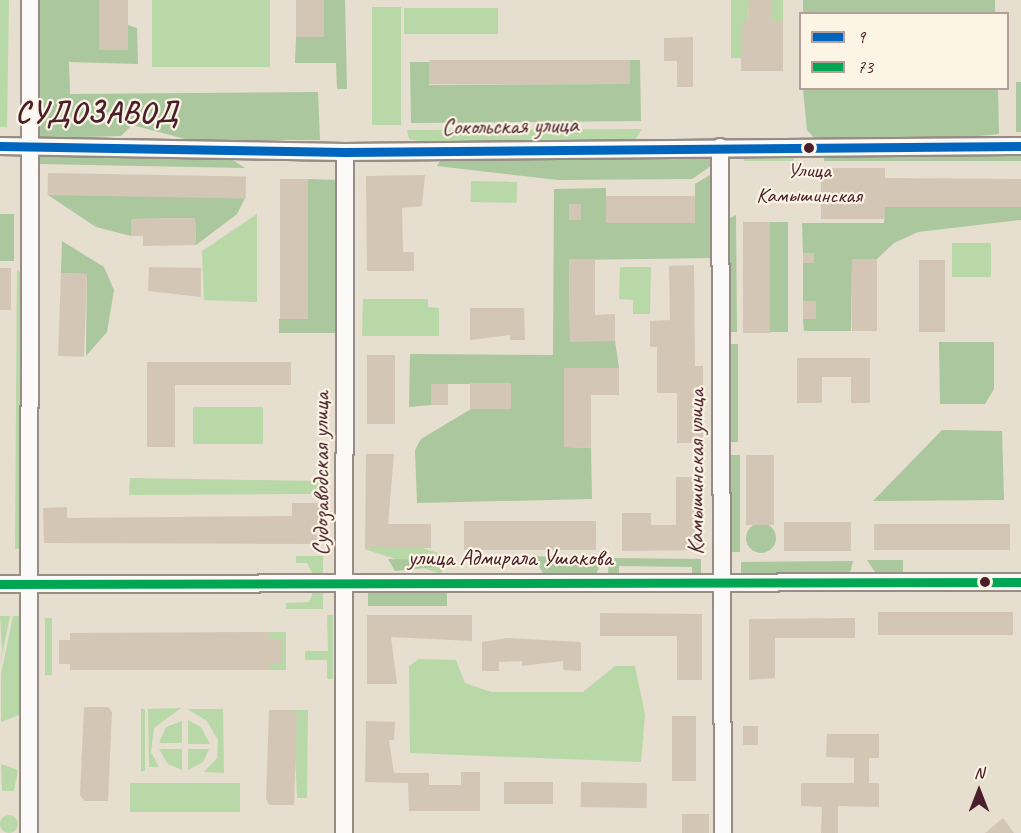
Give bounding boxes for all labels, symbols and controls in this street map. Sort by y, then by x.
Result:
legend [799,12,1009,90]
text: 9 [857,26,865,48]
text: 73 [857,56,873,78]
district label: СУДОЗАВОД [10,94,184,130]
street label: Сокольская улица [441,110,579,142]
marker: Улица Камышинская [803,142,815,154]
place label: Улица Камышинская [756,157,862,208]
street label: Камышинская улица [682,389,710,555]
street label: Судозаводская улица [307,392,335,556]
street label: улица Адмирала Ушакова [406,544,614,572]
unlabelled marker [979,576,991,588]
north arrow [949,761,1009,821]
text: N [974,763,984,783]

